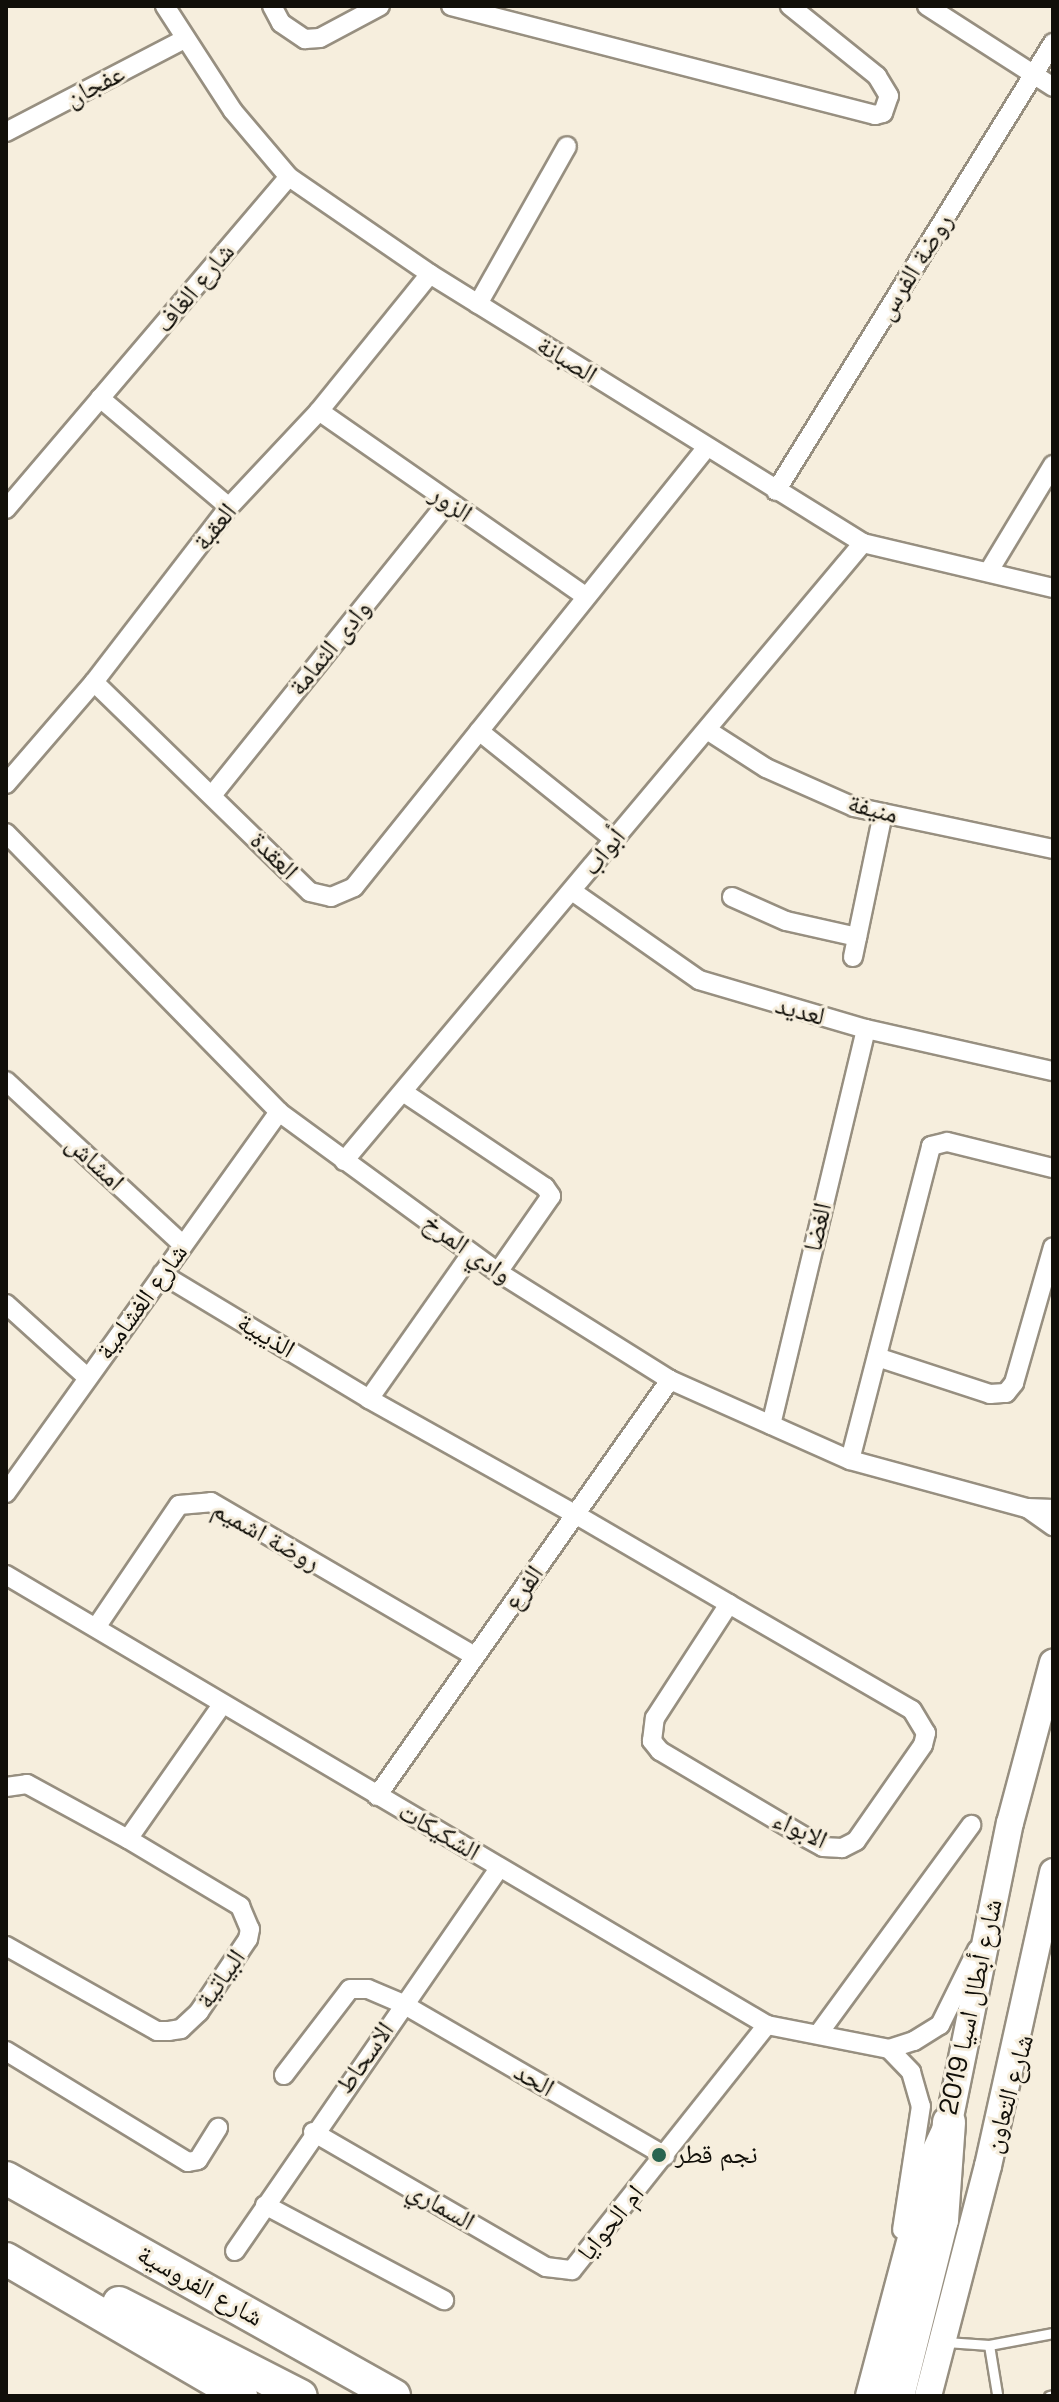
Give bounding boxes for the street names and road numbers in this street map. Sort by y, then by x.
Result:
street label: عفجان [60,58,130,114]
street label: روضة الفرس [870,208,960,326]
street label: شارع الغاف [149,237,241,339]
street label: الصبانة [531,330,603,390]
street label: الزور [424,479,478,529]
street label: العقبة [187,497,243,557]
street label: وادى الثمامة [282,594,378,702]
street label: منيفة [845,787,901,831]
street label: أبواب [576,822,632,882]
street label: العقدة [243,825,305,887]
street label: لعديد [772,989,828,1033]
street label: امشاش [59,1128,131,1198]
street label: الغضا [797,1199,839,1255]
street label: وادي المرخ [417,1207,517,1291]
street label: شارع الغشامية [90,1238,194,1366]
street label: الذيبية [232,1307,300,1365]
street label: روضة اشميم [207,1494,325,1578]
street label: الفرع [497,1559,551,1617]
street label: الشكيكات [393,1796,485,1868]
street label: الابواء [768,1804,832,1856]
street label: شارع أبطال اسيا 2019 [933,1896,1009,2118]
street label: البياتية [190,1943,252,2015]
street label: الاسحاط [329,2016,401,2100]
street label: شارع التعاون [977,2031,1041,2157]
street label: الحد [508,2056,560,2104]
street label: السماري [402,2174,480,2238]
street label: ام الحوايا [571,2179,651,2267]
street label: شارع الفروسية [132,2239,268,2333]

